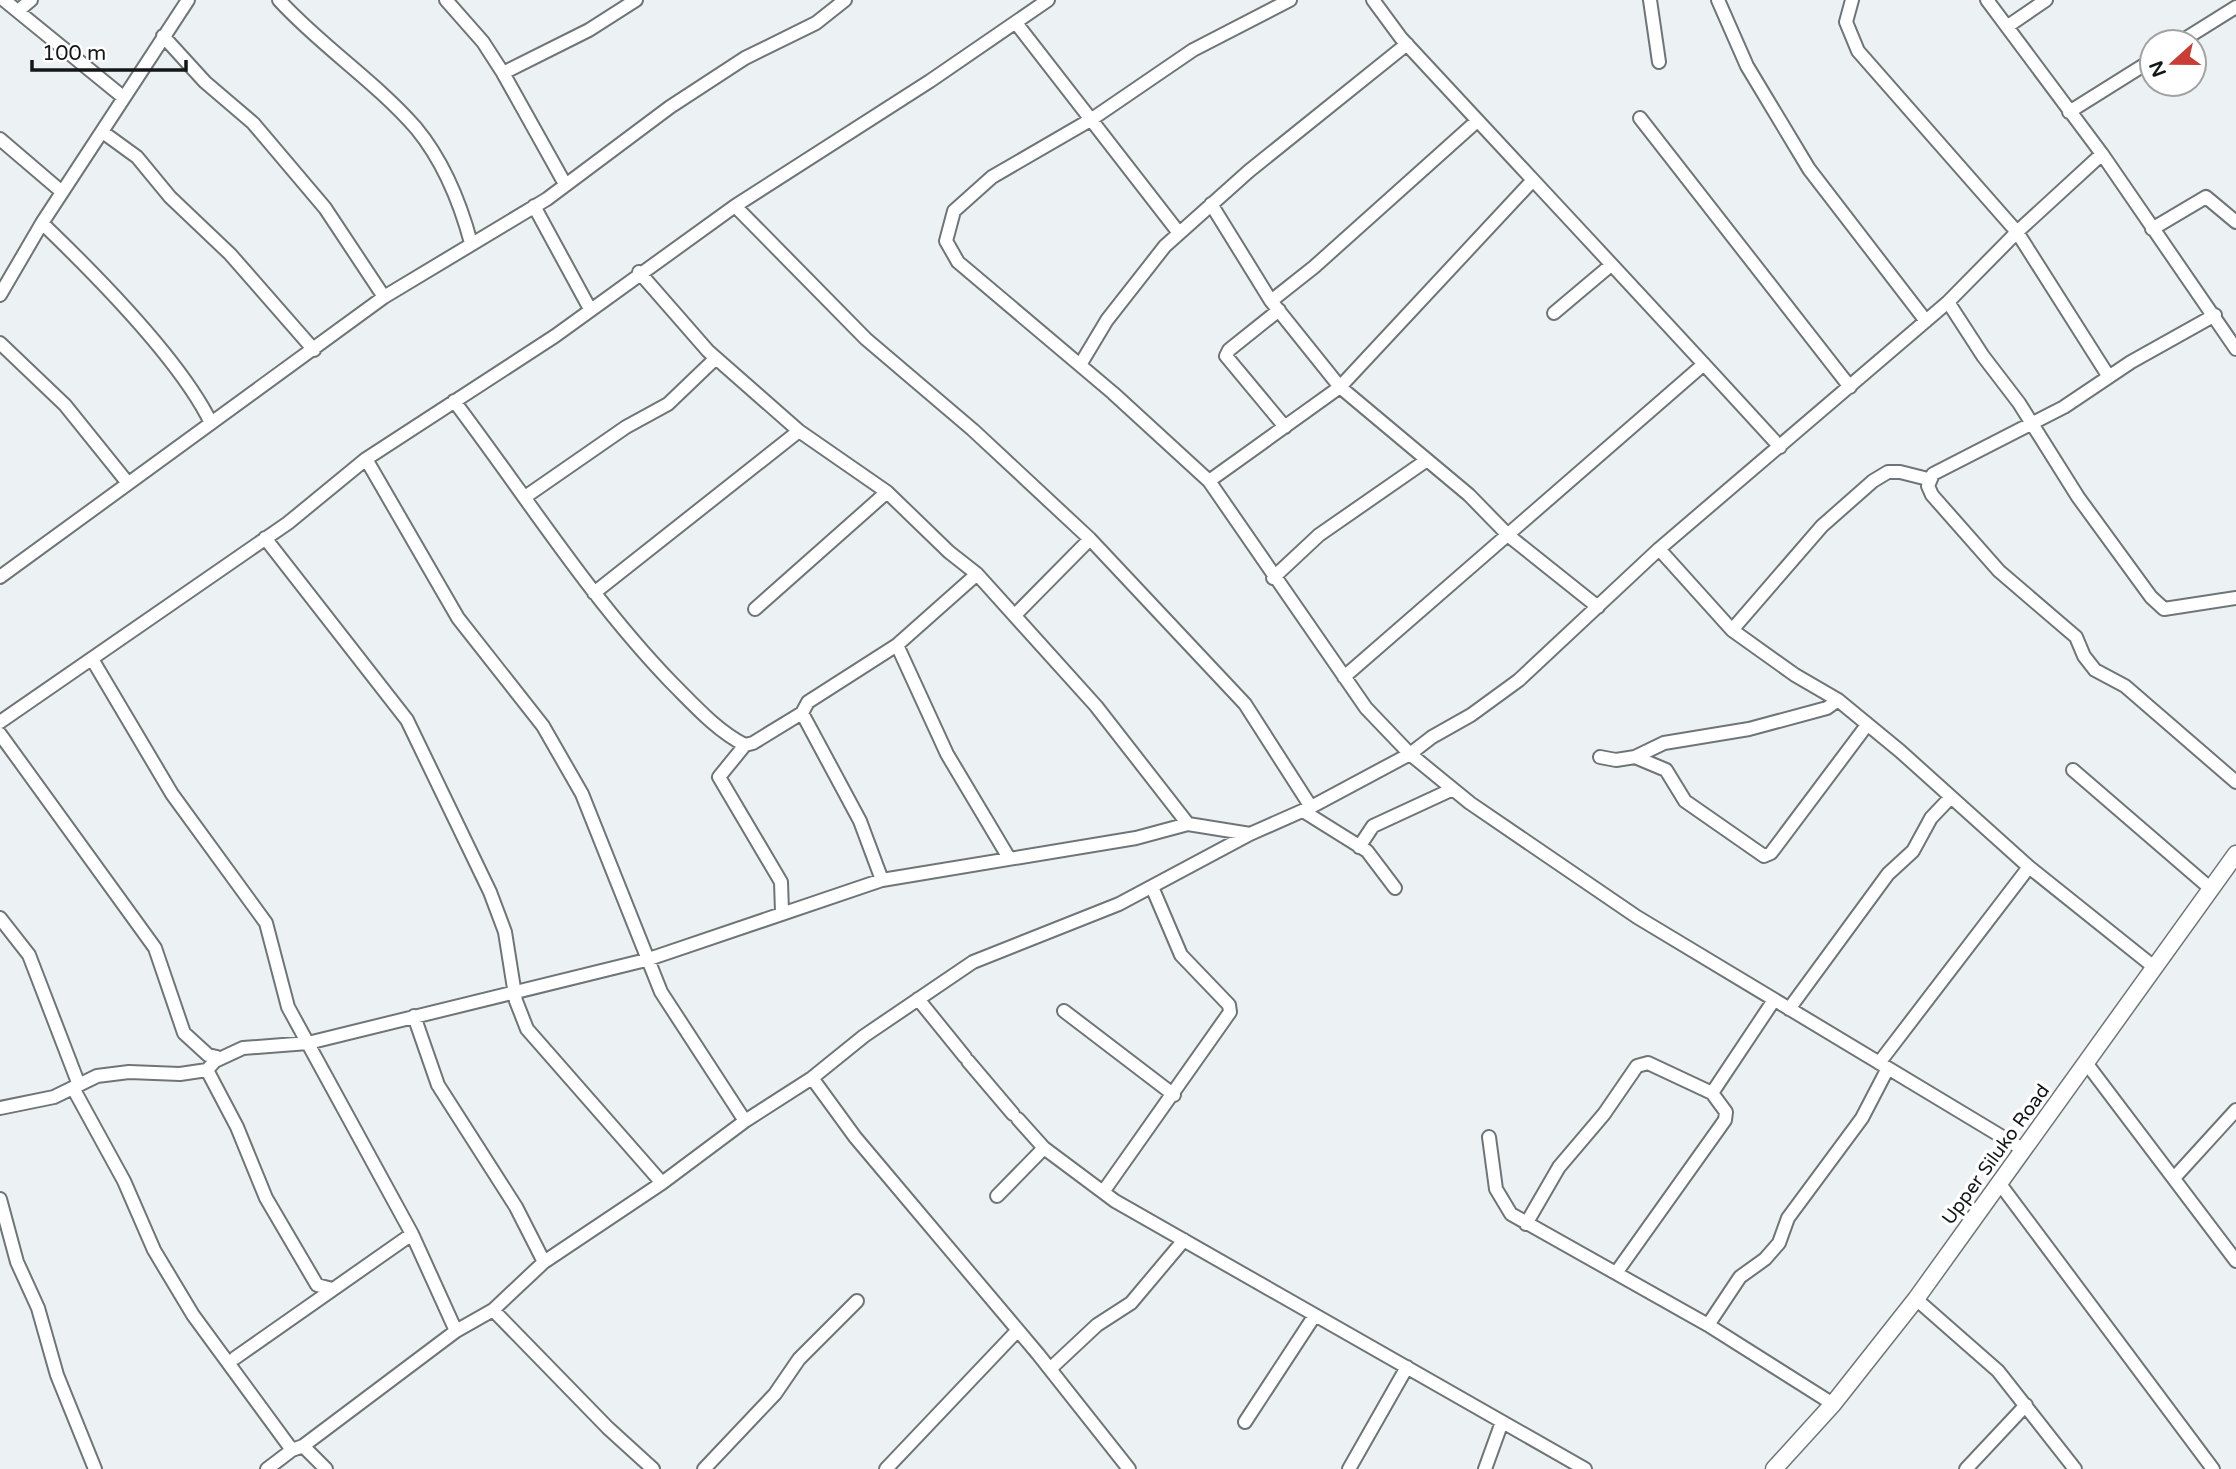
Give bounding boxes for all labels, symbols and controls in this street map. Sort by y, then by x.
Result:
scale bar [32,28,186,72]
north arrow [2138,28,2208,98]
text: 100 m [42,41,106,66]
text: N [2145,58,2171,80]
street label: Upper Siluko Road [1938,1080,2054,1229]

